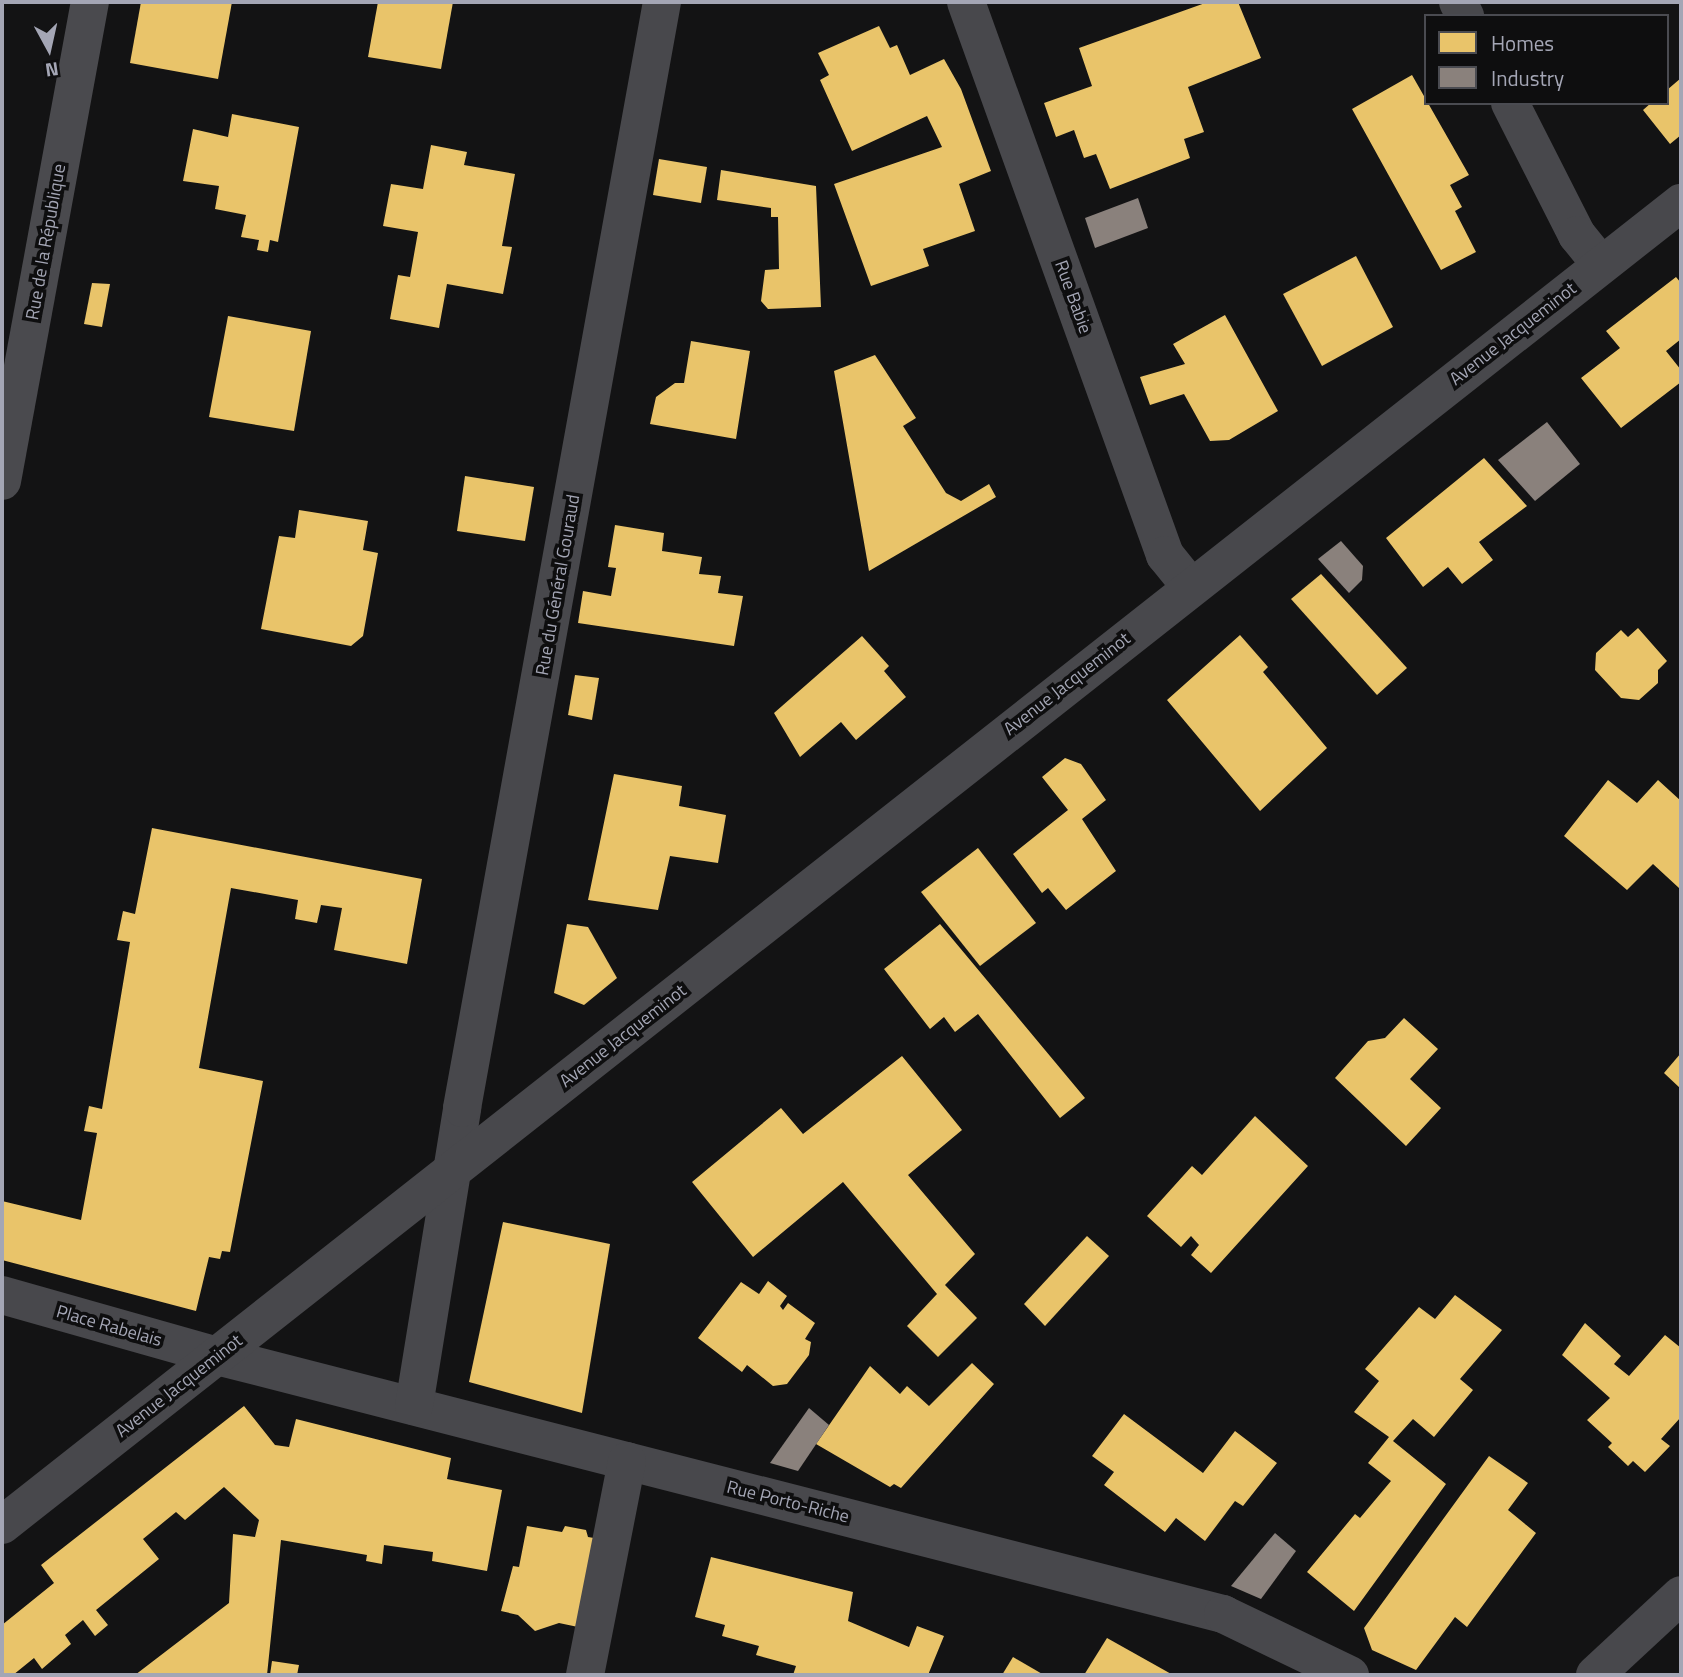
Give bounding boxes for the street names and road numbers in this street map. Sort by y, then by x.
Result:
street label: Rue de la République [22,162,70,322]
street label: Rue Babie [1050,257,1096,337]
street label: Avenue Jacqueminot [1445,278,1581,390]
street label: Rue du Général Gouraud [531,493,585,677]
street label: Avenue Jacqueminot [999,628,1135,740]
street label: Avenue Jacqueminot [555,980,691,1092]
street label: Place Rabelais [54,1301,164,1351]
street label: Avenue Jacqueminot [111,1330,247,1442]
street label: Rue Porto-Riche [725,1476,851,1528]

